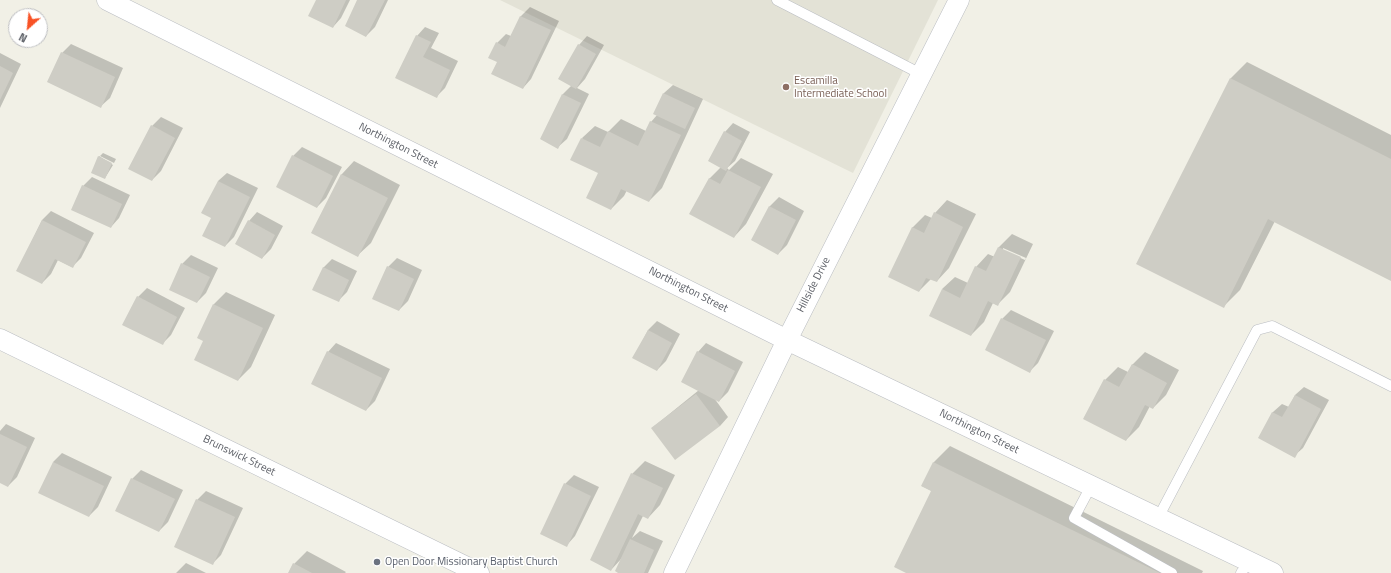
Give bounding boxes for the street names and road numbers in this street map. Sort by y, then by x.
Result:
street label: Northington Street [356,120,440,172]
street label: Hillside Drive [794,255,834,315]
street label: Northington Street [646,264,730,316]
street label: Northington Street [937,407,1021,457]
street label: Brunswick Street [201,433,277,479]

